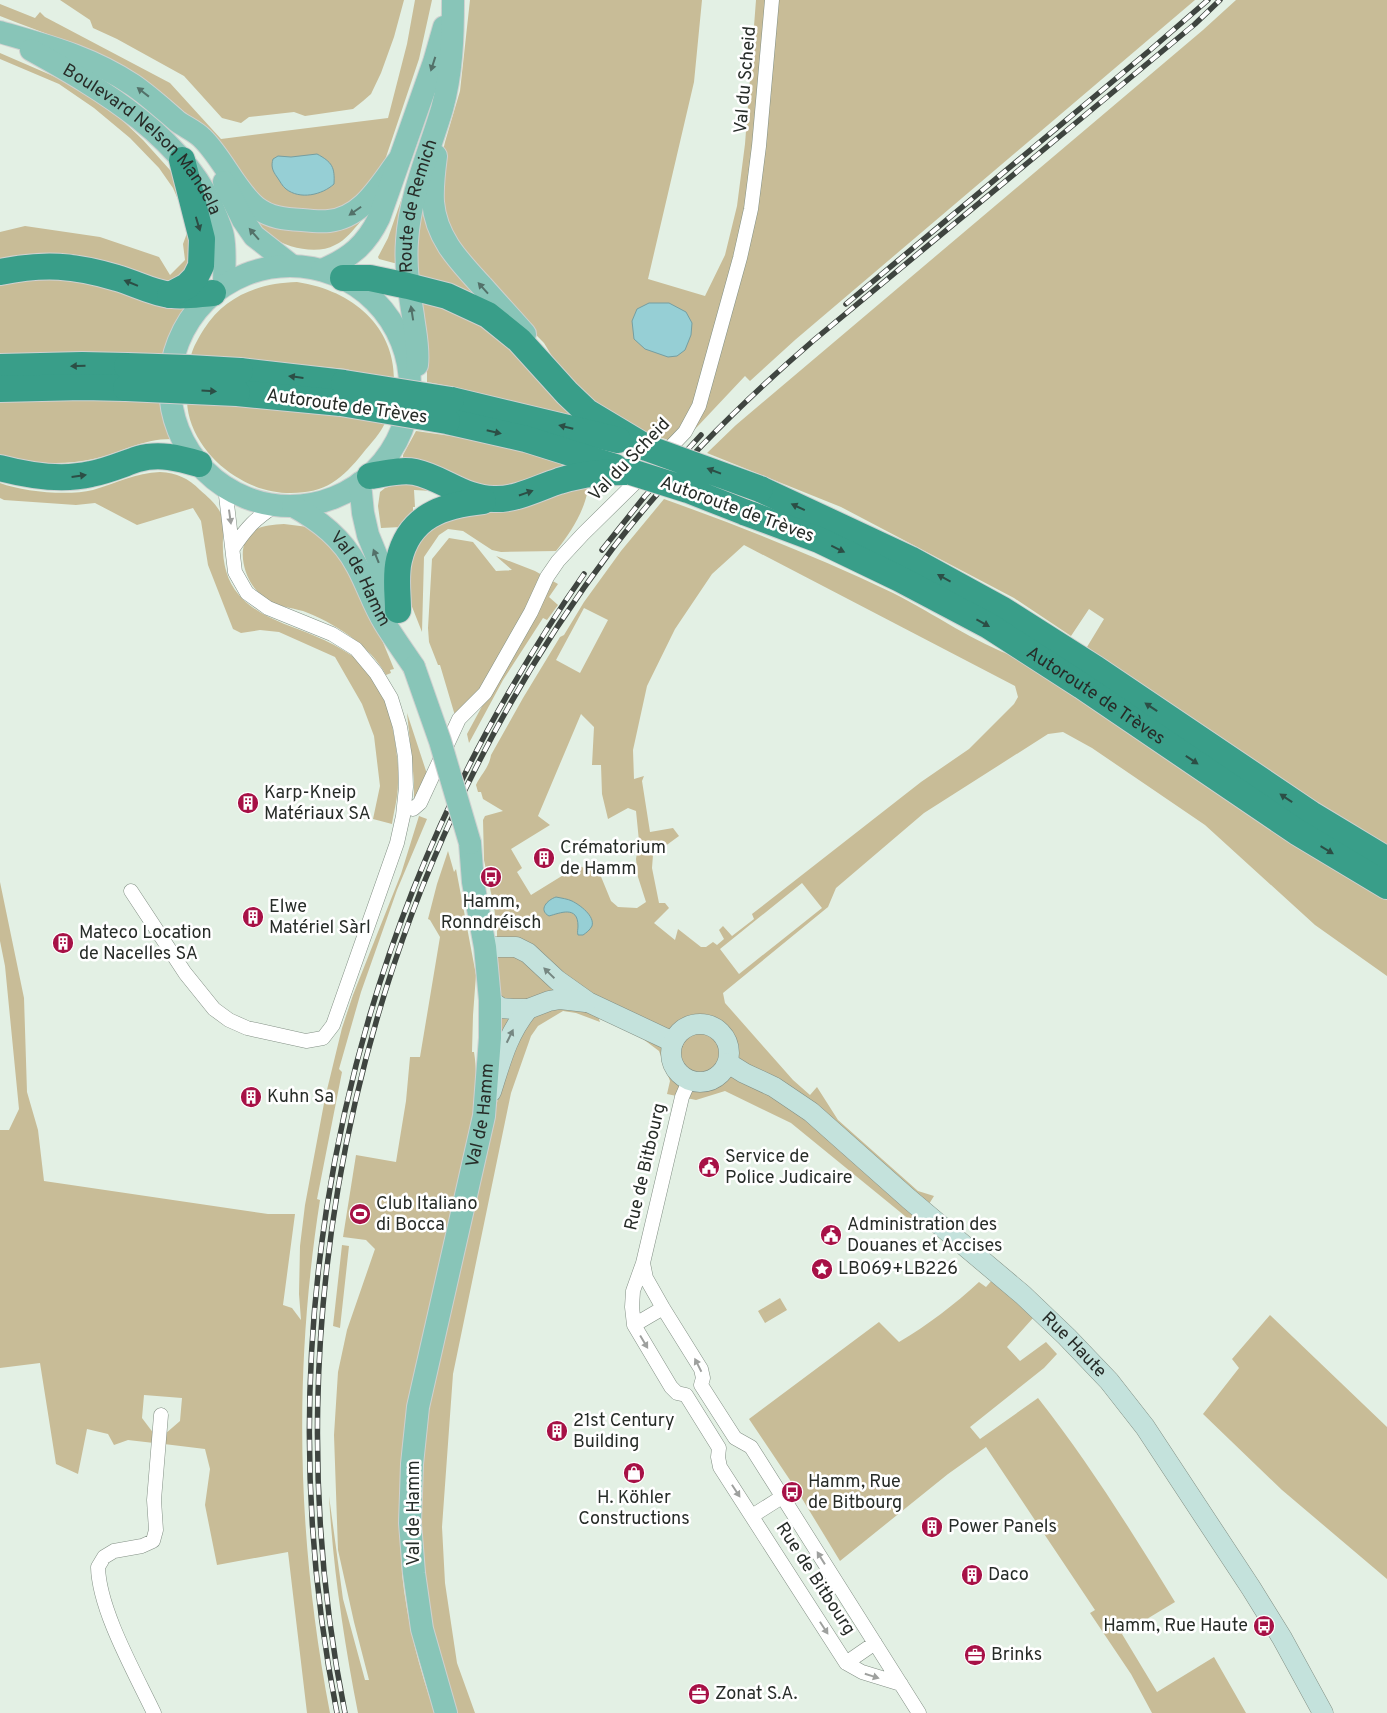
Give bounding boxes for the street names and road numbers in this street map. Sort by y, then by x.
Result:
street label: Val du Scheid [730,25,762,135]
street label: Boulevard Nelson Mandela [58,59,226,219]
street label: Route de Remich [395,136,443,274]
street label: Autoroute de Trèves [265,384,429,430]
street label: Val du Scheid [584,413,676,507]
street label: Autoroute de Trèves [657,471,817,549]
street label: Val de Hamm [325,526,396,631]
street label: Autoroute de Trèves [1022,641,1169,750]
street label: Val de Hamm [461,1062,500,1170]
street label: Rue de Bitbourg [620,1101,672,1233]
street label: Rue Haute [1036,1307,1111,1383]
street label: Val de Hamm [403,1460,426,1566]
street label: Rue de Bitbourg [770,1518,860,1640]

